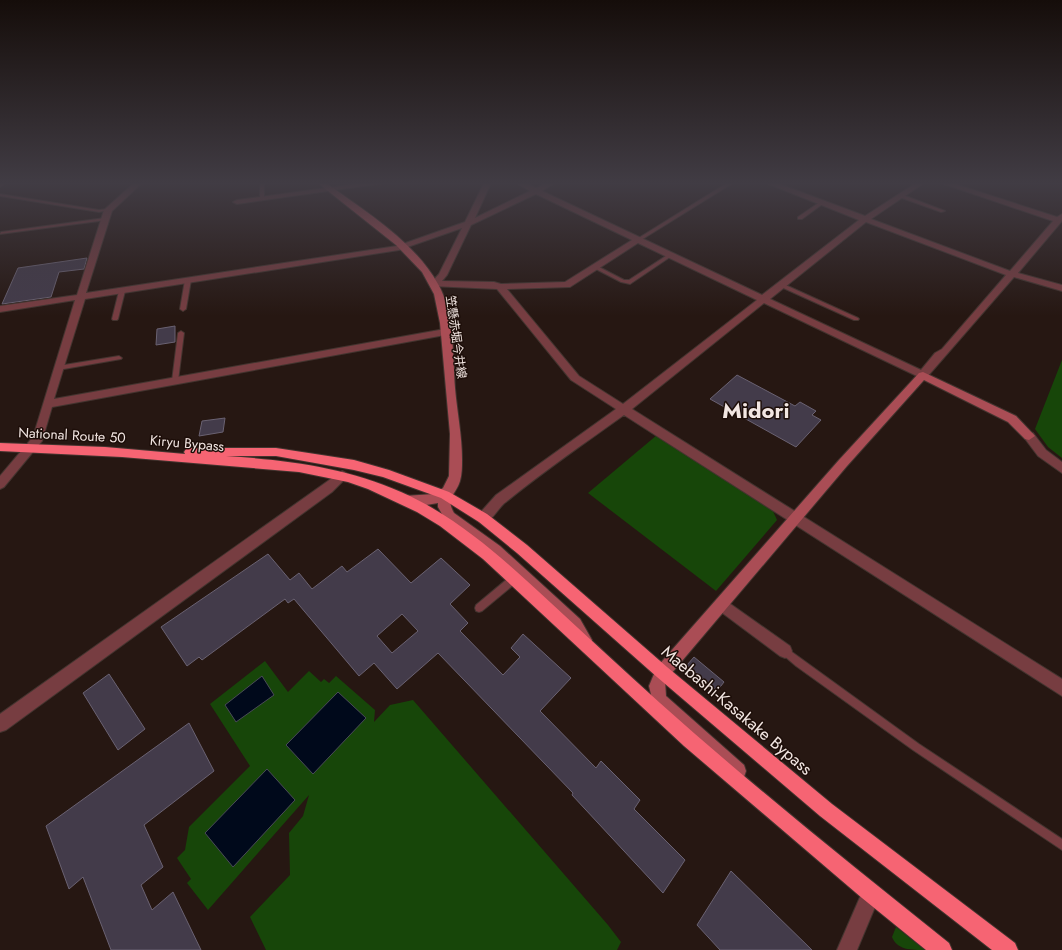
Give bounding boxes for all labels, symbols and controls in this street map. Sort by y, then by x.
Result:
street label: 笠懸赤堀今井線 [441,294,471,380]
district label: Midori [722,394,790,426]
street label: National Route 50 [18,422,126,448]
street label: Kiryu Bypass [149,430,225,456]
street label: Maebashi-Kasakake Bypass [656,640,818,780]

